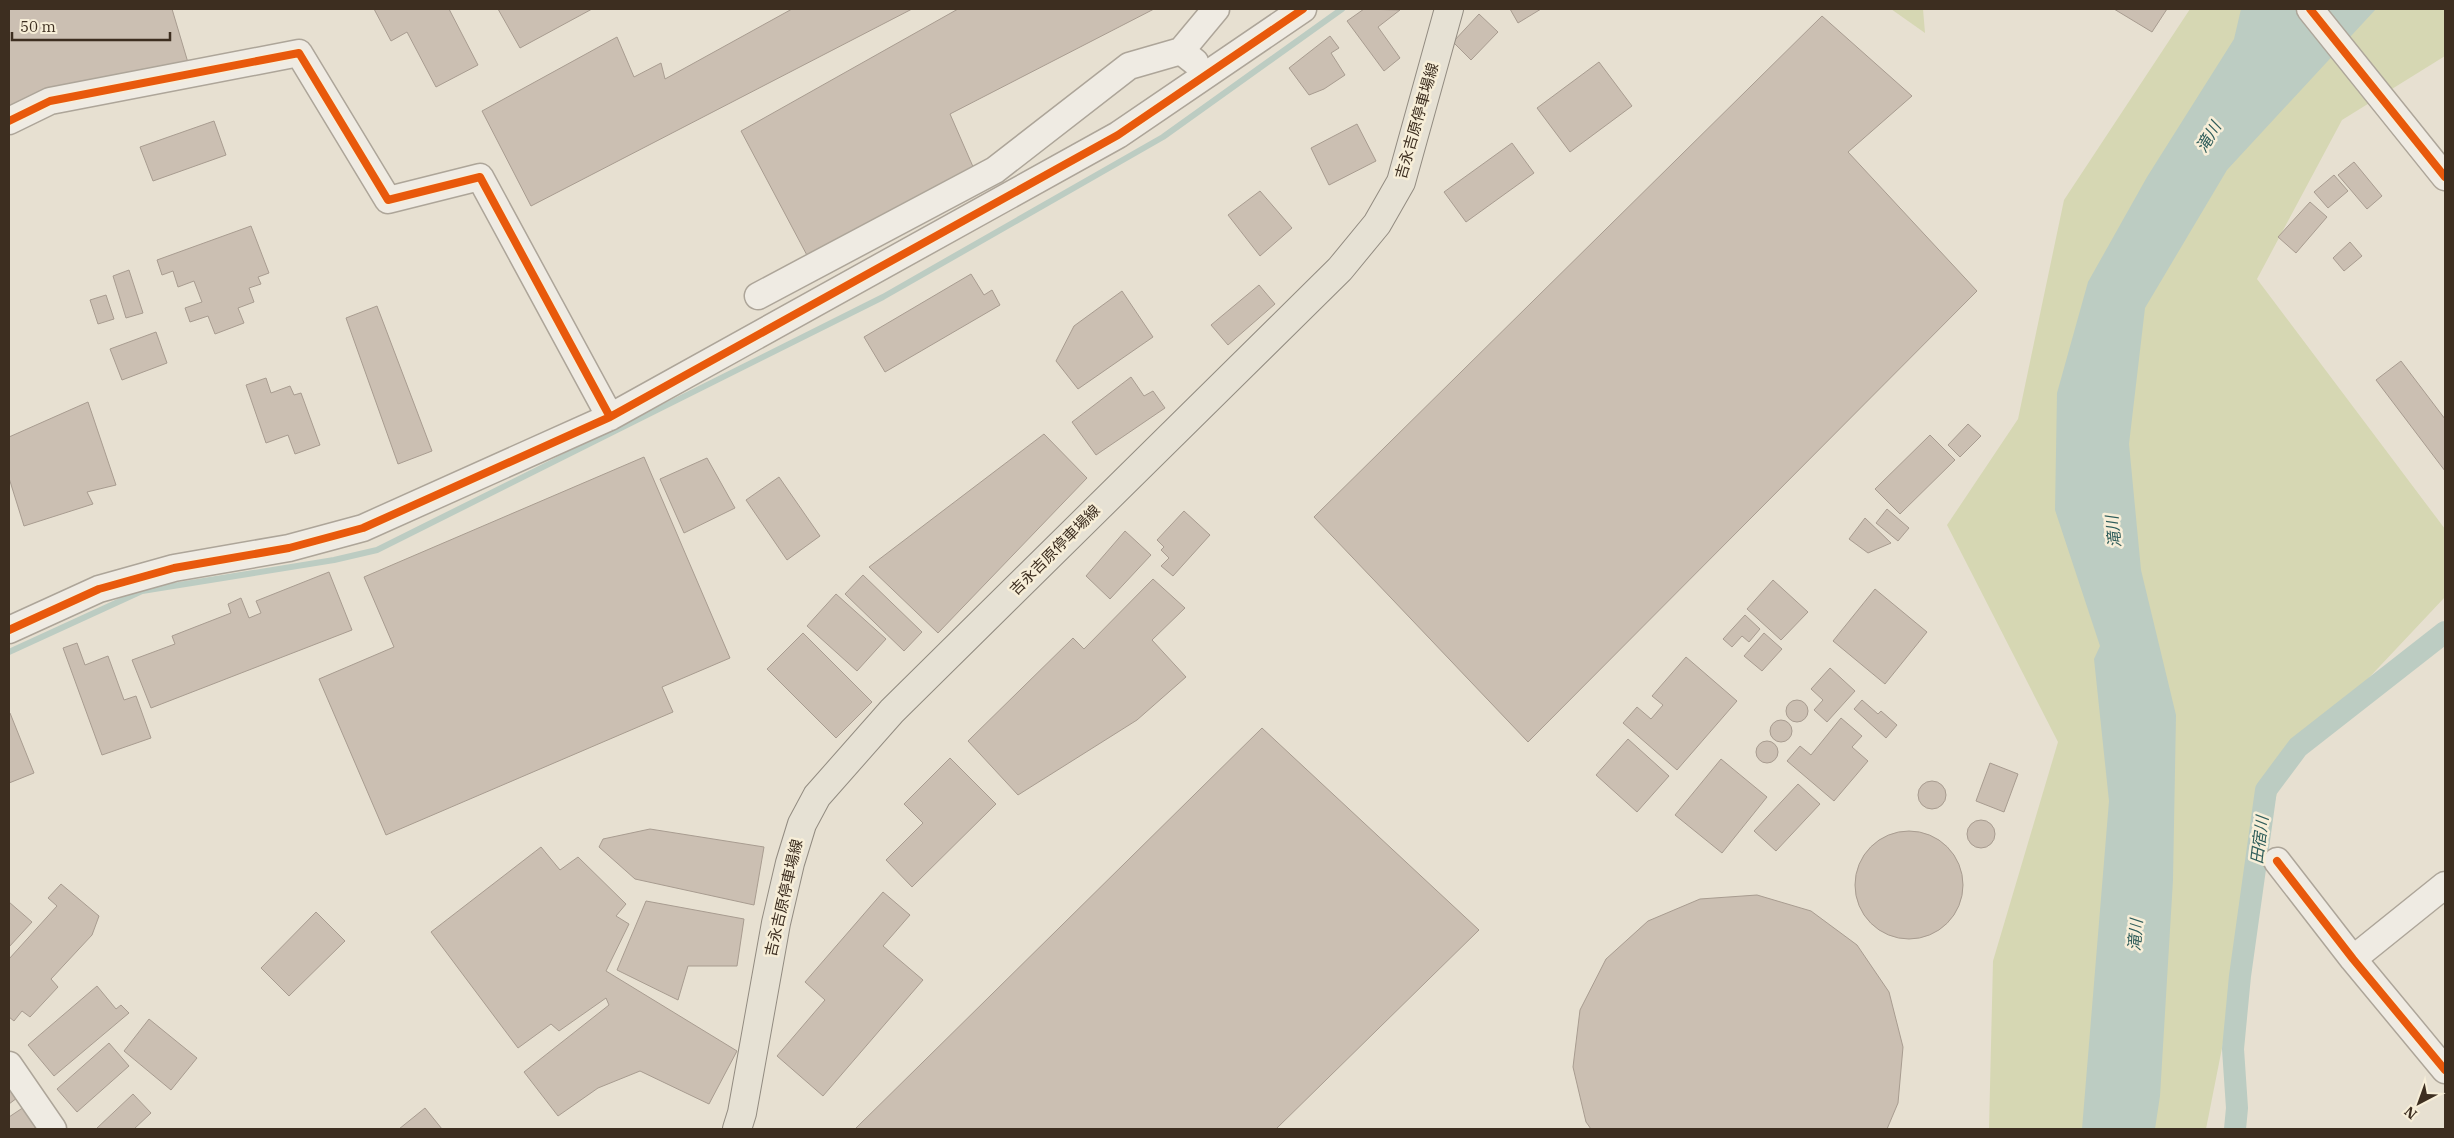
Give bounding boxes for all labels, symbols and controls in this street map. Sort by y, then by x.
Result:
scale bar [12,10,170,42]
text: 50 m [20,17,56,36]
street label: 吉永吉原停車場線 [1391,61,1442,181]
water label: 滝川 [2191,116,2226,156]
street label: 吉永吉原停車場線 [1005,500,1104,599]
water label: 滝川 [2101,513,2125,549]
water label: 田宿川 [2246,813,2272,865]
street label: 吉永吉原停車場線 [761,837,806,958]
water label: 滝川 [2124,916,2146,952]
north arrow [2394,1078,2444,1128]
text: N [2400,1102,2421,1123]

